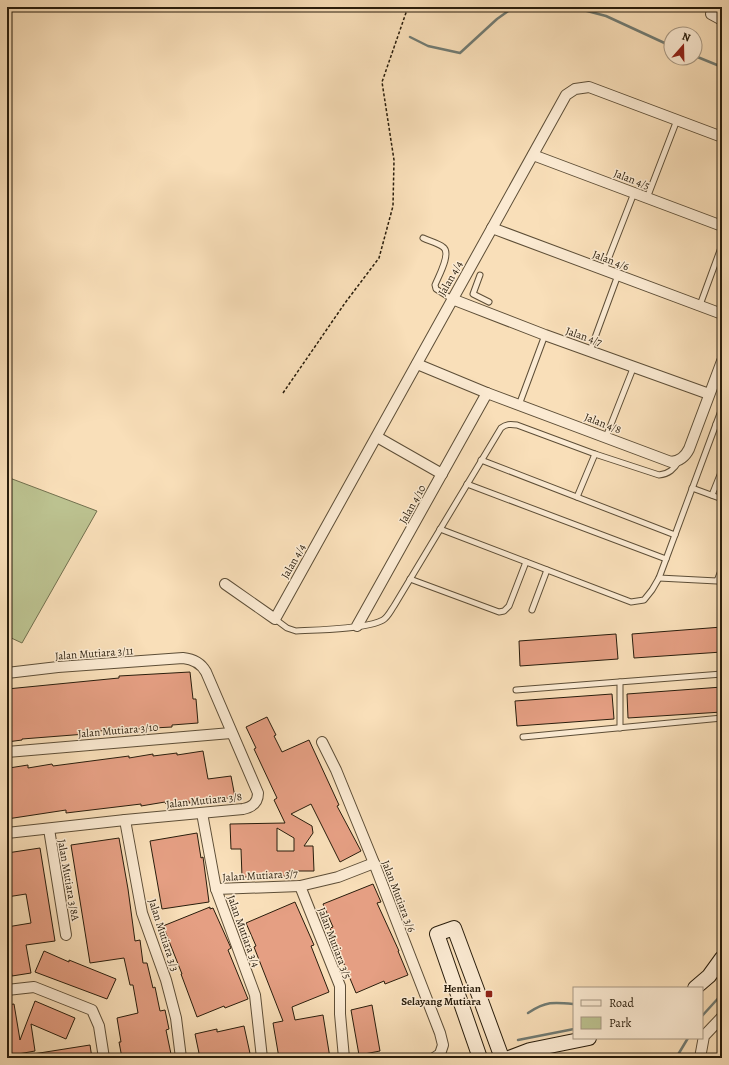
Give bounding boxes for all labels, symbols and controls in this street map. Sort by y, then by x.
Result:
north arrow [663,26,703,66]
text: N [680,29,693,45]
street label: Jalan 4/5 [612,166,652,193]
street label: Jalan 4/6 [590,247,631,274]
street label: Jalan 4/4 [435,258,466,298]
street label: Jalan 4/7 [564,323,604,350]
street label: Jalan 4/8 [582,410,623,437]
street label: Jalan 4/10 [396,482,429,527]
street label: Jalan 4/4 [278,541,309,581]
street label: Jalan Mutiara 3/11 [54,643,134,664]
street label: Jalan Mutiara 3/10 [77,720,159,741]
street label: Jalan Mutiara 3/8 [165,789,243,812]
street label: Jalan Mutiara 3/8A [54,838,83,923]
street label: Jalan Mutiara 3/6 [378,858,419,934]
street label: Jalan Mutiara 3/7 [222,866,299,885]
street label: Jalan Mutiara 3/4 [224,893,264,969]
street label: Jalan Mutiara 3/3 [145,897,182,973]
street label: Jalan Mutiara 3/5 [314,905,355,981]
place label: Hentian Selayang Mutiara [401,981,482,1009]
legend [573,987,703,1039]
marker: Hentian Selayang Mutiara [484,989,494,999]
text: Road [609,995,635,1011]
text: Park [609,1015,632,1031]

